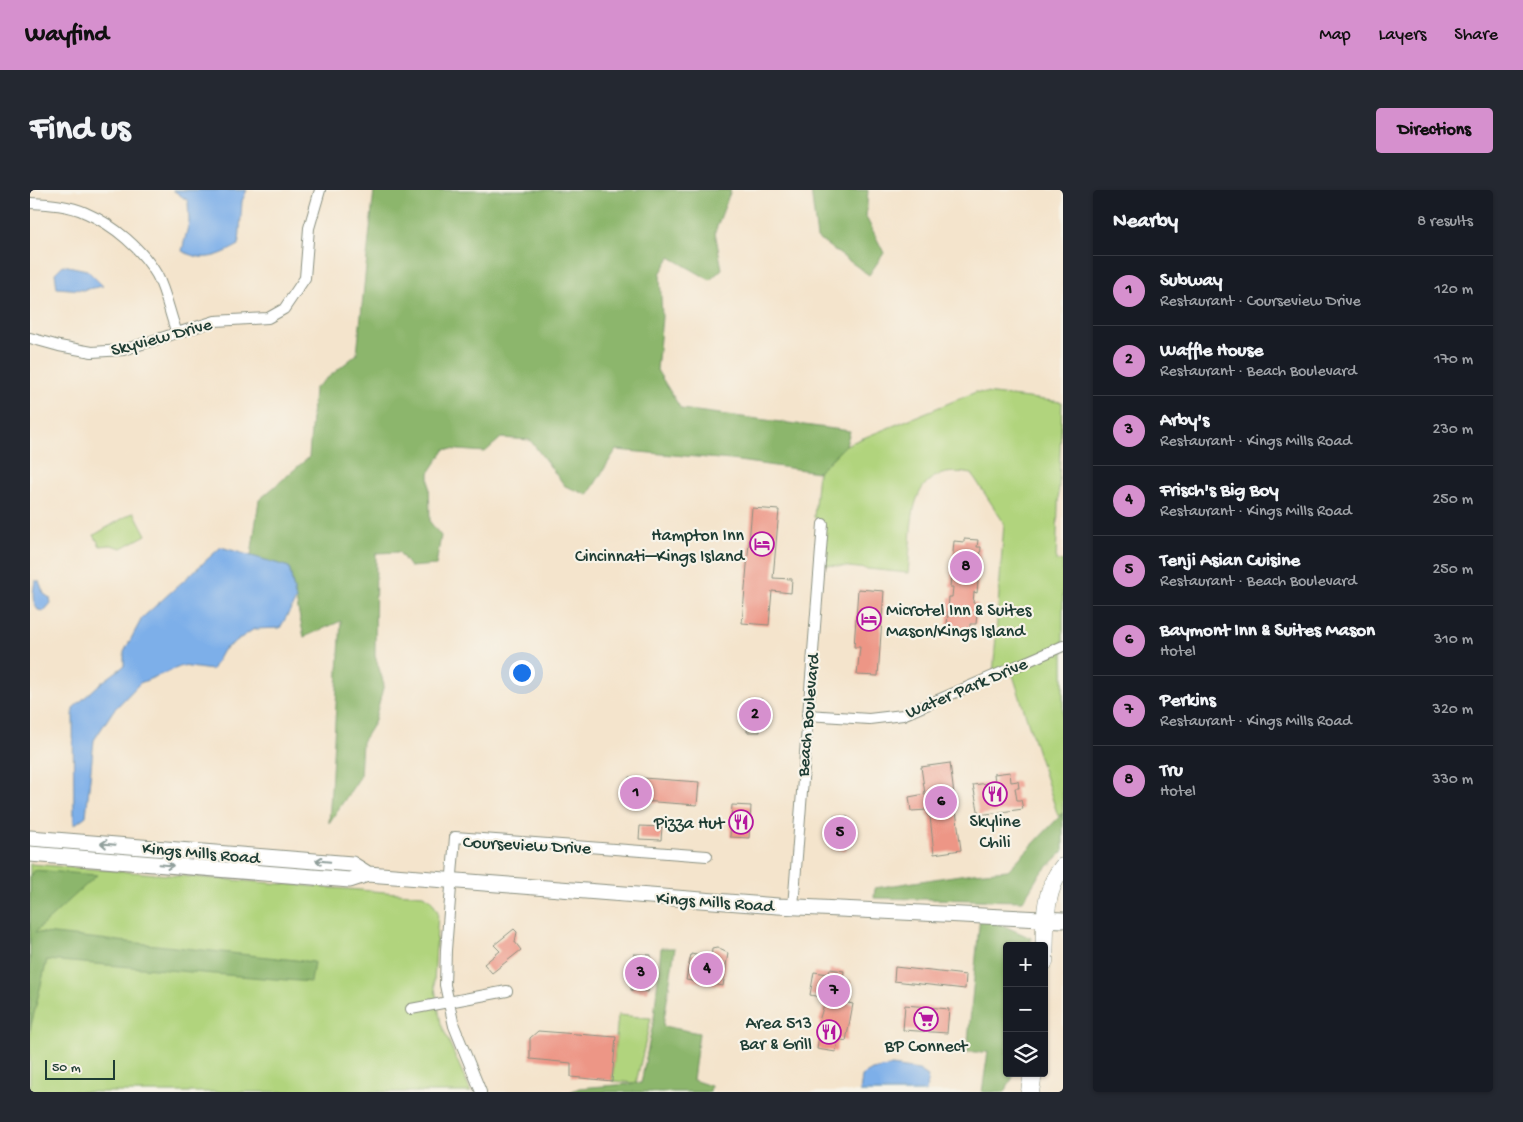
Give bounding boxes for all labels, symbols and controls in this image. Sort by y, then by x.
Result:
text: Wayfind [25,21,109,50]
text: Map [1319,25,1351,46]
text: Layers [1379,25,1426,46]
text: Share [1454,25,1498,46]
button: Directions [1376,108,1493,153]
text: Find us [30,110,130,151]
text: Nearby [1113,210,1178,235]
text: 8 results [1417,213,1473,232]
text: Subway [1160,270,1222,293]
text: 1 [1126,281,1132,300]
text: 120 m [1434,281,1473,300]
text: Restaurant · Courseview Drive [1160,293,1361,312]
street label: Skyview Drive [109,315,215,362]
text: Waffle House [1160,340,1263,363]
text: 2 [1125,351,1133,370]
text: 170 m [1434,351,1473,370]
text: Restaurant · Beach Boulevard [1160,363,1357,382]
text: Arby's [1160,410,1209,433]
text: 3 [1125,421,1133,440]
text: 230 m [1433,421,1473,440]
text: Restaurant · Kings Mills Road [1160,433,1352,452]
text: Frisch's Big Boy [1160,480,1279,503]
text: 4 [1125,491,1133,510]
text: 250 m [1433,491,1473,510]
text: Restaurant · Kings Mills Road [1160,503,1352,522]
place label: Hampton Inn Cincinnati–Kings Island [575,526,745,568]
hotel icon: Hampton Inn Cincinnati–Kings Island [749,531,775,557]
pin: 8 [950,548,982,586]
text: Tenji Asian Cuisine [1160,550,1300,573]
text: 5 [1125,561,1133,580]
text: 250 m [1433,561,1473,580]
text: Restaurant · Beach Boulevard [1160,573,1357,592]
place label: Microtel Inn & Suites Mason/Kings Island [886,601,1033,643]
hotel icon: Microtel Inn & Suites Mason/Kings Island [856,606,882,632]
text: Baymont Inn & Suites Mason [1160,620,1375,643]
text: 6 [1125,631,1133,650]
text: 310 m [1434,631,1473,650]
text: Hotel [1160,643,1196,662]
street label: Beach Boulevard [794,651,825,779]
street label: Water Park Drive [903,654,1032,724]
your location [509,660,535,686]
text: Perkins [1160,690,1216,713]
pin: 2 [739,696,771,734]
text: 7 [1125,701,1133,720]
text: 320 m [1433,701,1473,720]
text: Restaurant · Kings Mills Road [1160,713,1352,732]
text: Tru [1160,760,1183,783]
text: 8 [1125,771,1133,790]
text: 330 m [1432,771,1473,790]
pin: 1 [620,774,652,812]
restaurant icon: Skyline Chili [982,781,1008,807]
pin: 6 [925,783,957,821]
text: Hotel [1160,783,1196,802]
restaurant icon: Pizza Hut [728,809,754,835]
place label: Skyline Chili [970,812,1021,854]
place label: Pizza Hut [653,814,726,835]
pin: 5 [824,814,856,852]
street label: Courseview Drive [462,833,592,860]
street label: Kings Mills Road [141,839,262,870]
one-way arrow [101,840,117,849]
one-way arrow [315,857,331,866]
one-way arrow [158,860,174,870]
street label: Kings Mills Road [655,889,776,918]
map controls [1003,942,1048,1077]
button: + [1003,942,1048,987]
pin: 4 [691,950,723,988]
pin: 3 [625,954,657,992]
pin: 7 [818,972,850,1010]
button: − [1003,987,1048,1032]
supermarket icon: BP Connect [913,1006,939,1032]
place label: Area 513 Bar & Grill [739,1014,812,1056]
restaurant icon: Area 513 Bar & Grill [816,1019,842,1045]
button: layers [1003,1032,1048,1077]
place label: BP Connect [884,1037,969,1058]
scale bar [45,1057,115,1080]
text: 50 m [52,1060,81,1077]

